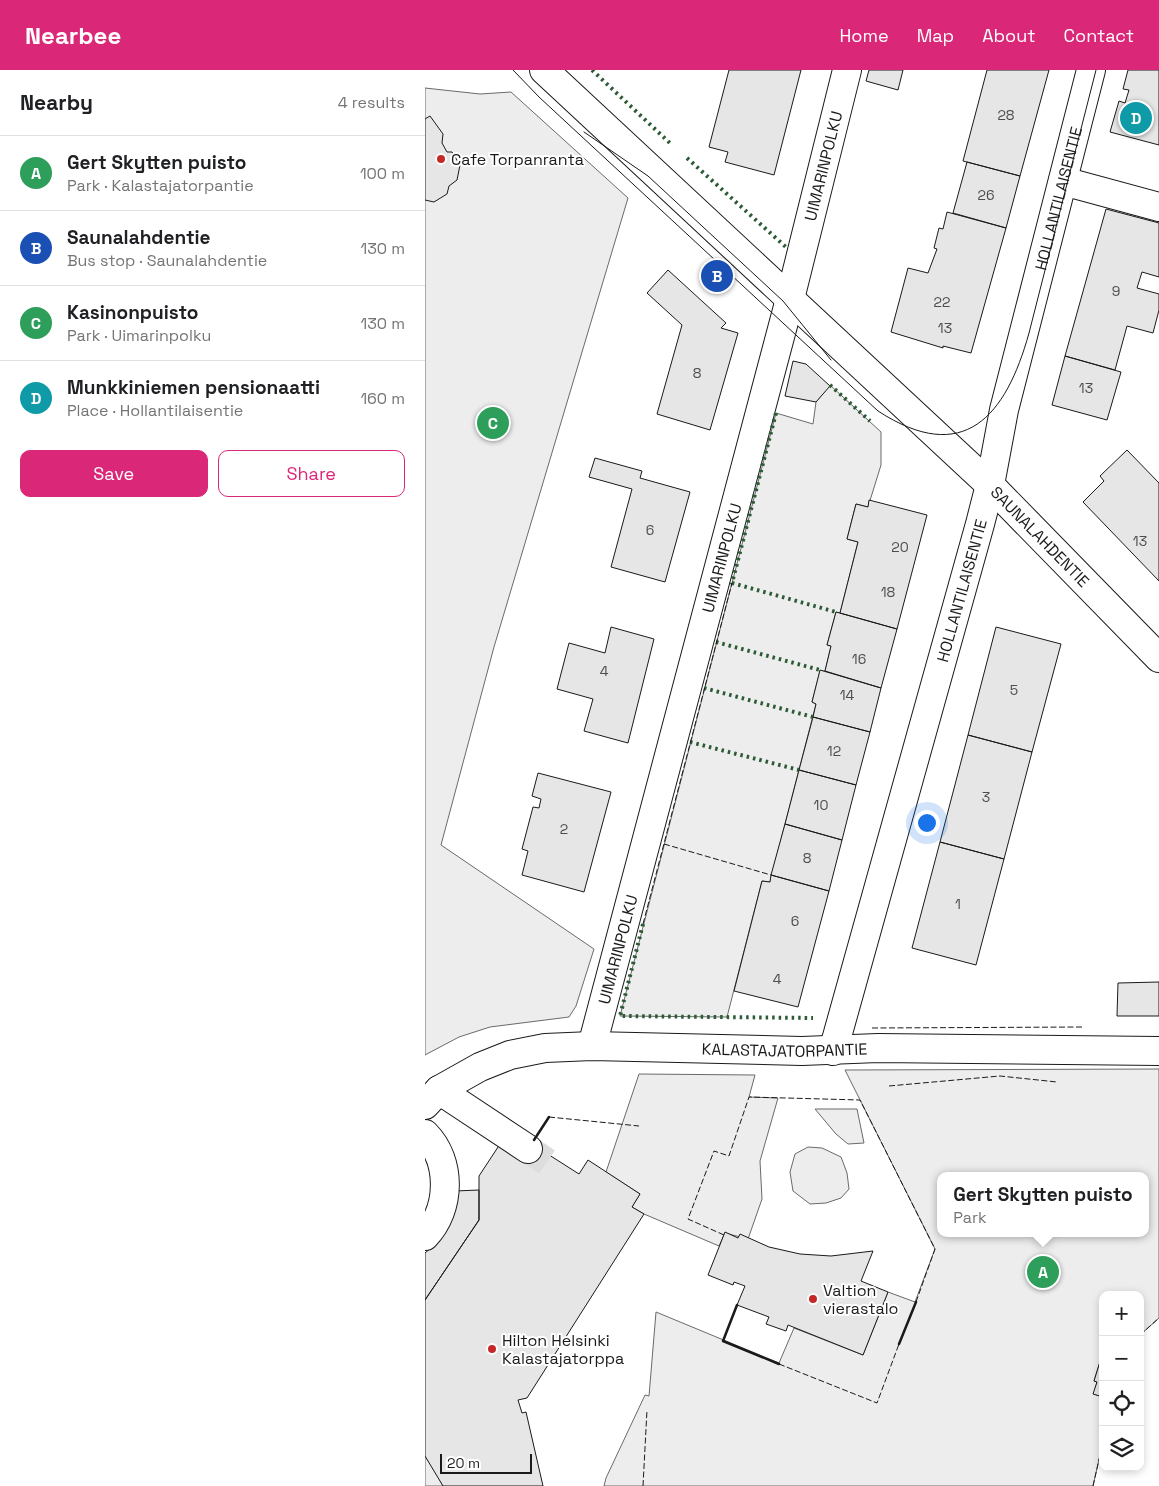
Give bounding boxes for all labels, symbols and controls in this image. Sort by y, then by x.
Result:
text: Nearbee [25,20,121,51]
text: Home [840,24,889,47]
text: Map [917,24,954,47]
text: About [982,24,1036,47]
text: Contact [1064,24,1134,47]
text: Nearby [20,89,93,116]
text: 4 results [338,92,405,113]
pin: D [1120,99,1152,137]
house number: 28 [997,106,1015,124]
street label: UIMARINPOLKU [799,109,847,223]
street label: HOLLANTILAISENTIE [1030,125,1087,272]
place label: Cafe Torpanranta [451,149,584,170]
text: Gert Skytten puisto [67,150,246,175]
marker: Cafe Torpanranta [435,153,447,165]
text: A [31,163,41,184]
text: 100 m [360,163,405,184]
text: Park · Kalastajatorpantie [67,175,254,196]
house number: 26 [977,186,995,204]
text: Saunalahdentie [67,225,211,250]
text: B [31,238,41,259]
text: 130 m [361,238,405,259]
text: Bus stop · Saunalahdentie [67,250,267,271]
pin: B [701,257,733,295]
house number: 9 [1112,282,1120,300]
house number: 22 [934,293,950,311]
text: Kasinonpuisto [67,300,198,325]
text: C [31,313,41,334]
text: 130 m [361,313,405,334]
house number: 13 [938,319,952,337]
text: Park · Uimarinpolku [67,325,211,346]
house number: 8 [693,364,702,382]
text: Munkkiniemen pensionaatti [67,375,320,400]
house number: 13 [1079,379,1093,397]
text: D [31,388,41,409]
text: 160 m [360,388,405,409]
text: Place · Hollantilaisentie [67,400,243,421]
pin: C [477,404,509,442]
button: Save [20,450,208,497]
button: Share [218,450,405,497]
street label: SAUNALAHDENTIE [986,481,1094,591]
street label: UIMARINPOLKU [697,501,746,615]
street label: HOLLANTILAISENTIE [932,517,991,664]
house number: 6 [646,521,654,539]
house number: 13 [1133,532,1147,550]
house number: 20 [891,538,909,556]
house number: 18 [881,583,896,601]
house number: 16 [852,650,866,668]
house number: 4 [600,662,609,680]
house number: 5 [1010,681,1018,699]
house number: 14 [840,686,855,704]
house number: 12 [827,742,841,760]
house number: 3 [982,788,990,806]
house number: 10 [814,796,828,814]
your location [914,810,940,836]
house number: 2 [560,820,568,838]
house number: 8 [803,849,812,867]
street label: UIMARINPOLKU [593,892,642,1006]
house number: 1 [955,895,961,913]
house number: 6 [791,912,799,930]
house number: 4 [773,970,782,988]
street label: KALASTAJATORPANTIE [701,1038,868,1062]
popup [937,1172,1149,1237]
text: Gert Skytten puisto [953,1182,1133,1207]
text: Park [953,1207,987,1228]
pin: A [1027,1253,1059,1291]
place label: Valtion vierastalo [823,1280,899,1319]
map controls [1099,1291,1144,1471]
button: + [1099,1291,1144,1336]
marker: Valtion vierastalo [807,1293,819,1305]
place label: Hilton Helsinki Kalastajatorppa [502,1330,624,1369]
button: − [1099,1336,1144,1381]
marker: Hilton Helsinki Kalastajatorppa [486,1343,498,1355]
button: locate [1099,1381,1144,1426]
button: layers [1099,1426,1144,1471]
scale bar [440,1451,533,1474]
text: 20 m [447,1454,480,1472]

